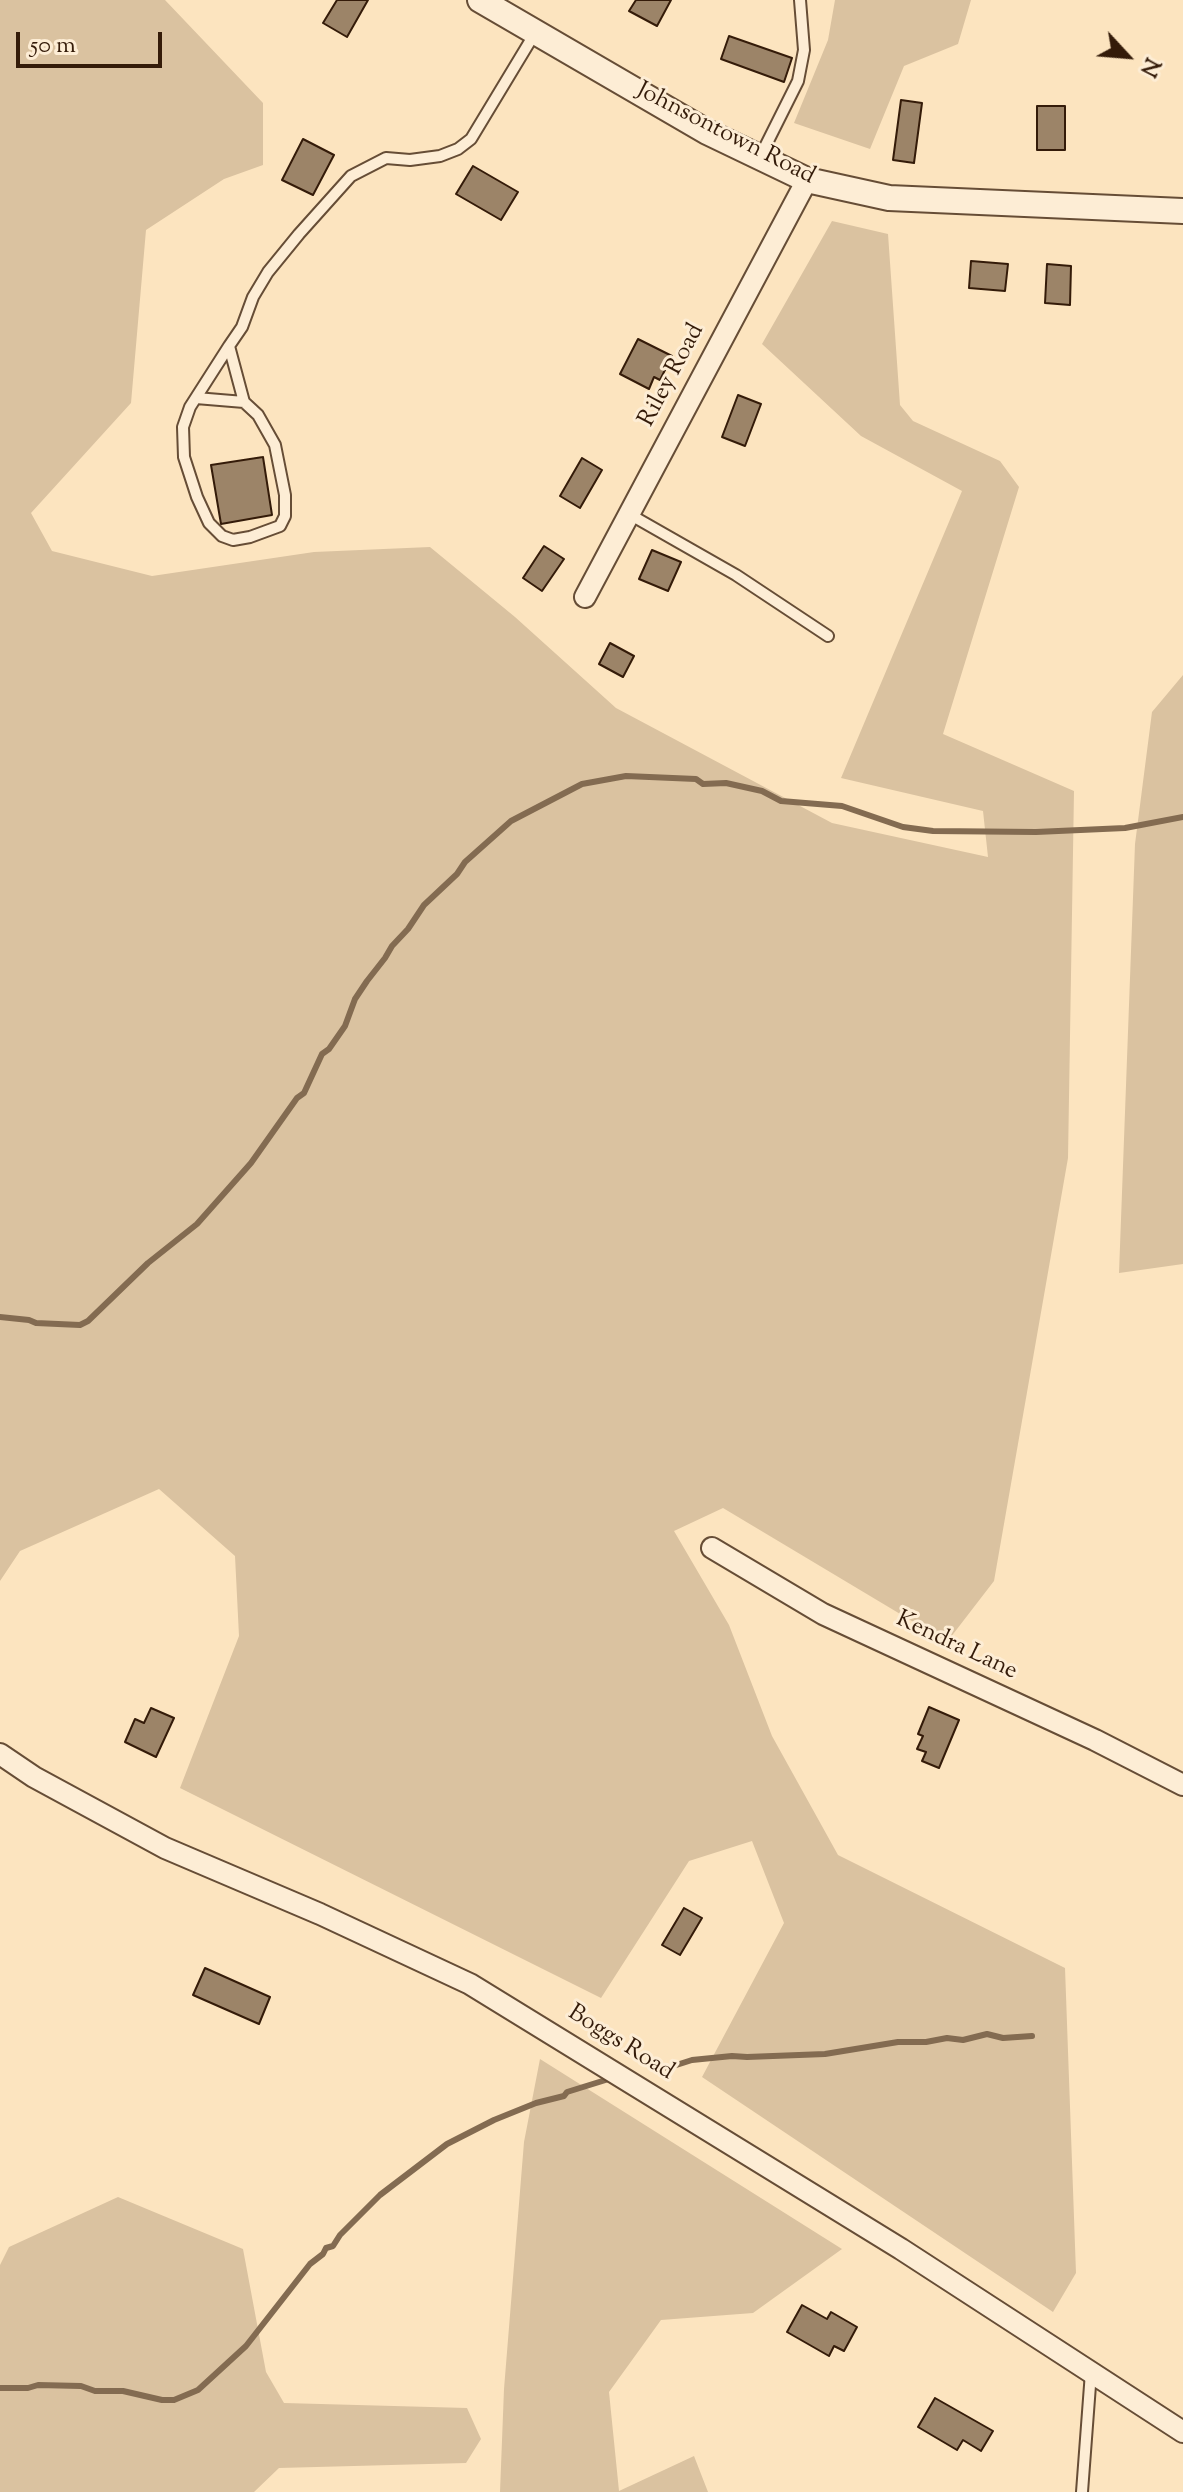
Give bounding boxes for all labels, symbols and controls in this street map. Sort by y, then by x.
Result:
scale bar [20,16,166,66]
north arrow [1087,16,1167,96]
text: 50 m [30,29,76,63]
text: N [1130,52,1167,81]
street label: Johnsontown Road [631,78,819,192]
street label: Riley Road [634,320,712,432]
street label: Kendra Lane [891,1606,1021,1688]
street label: Boggs Road [561,2000,679,2088]

